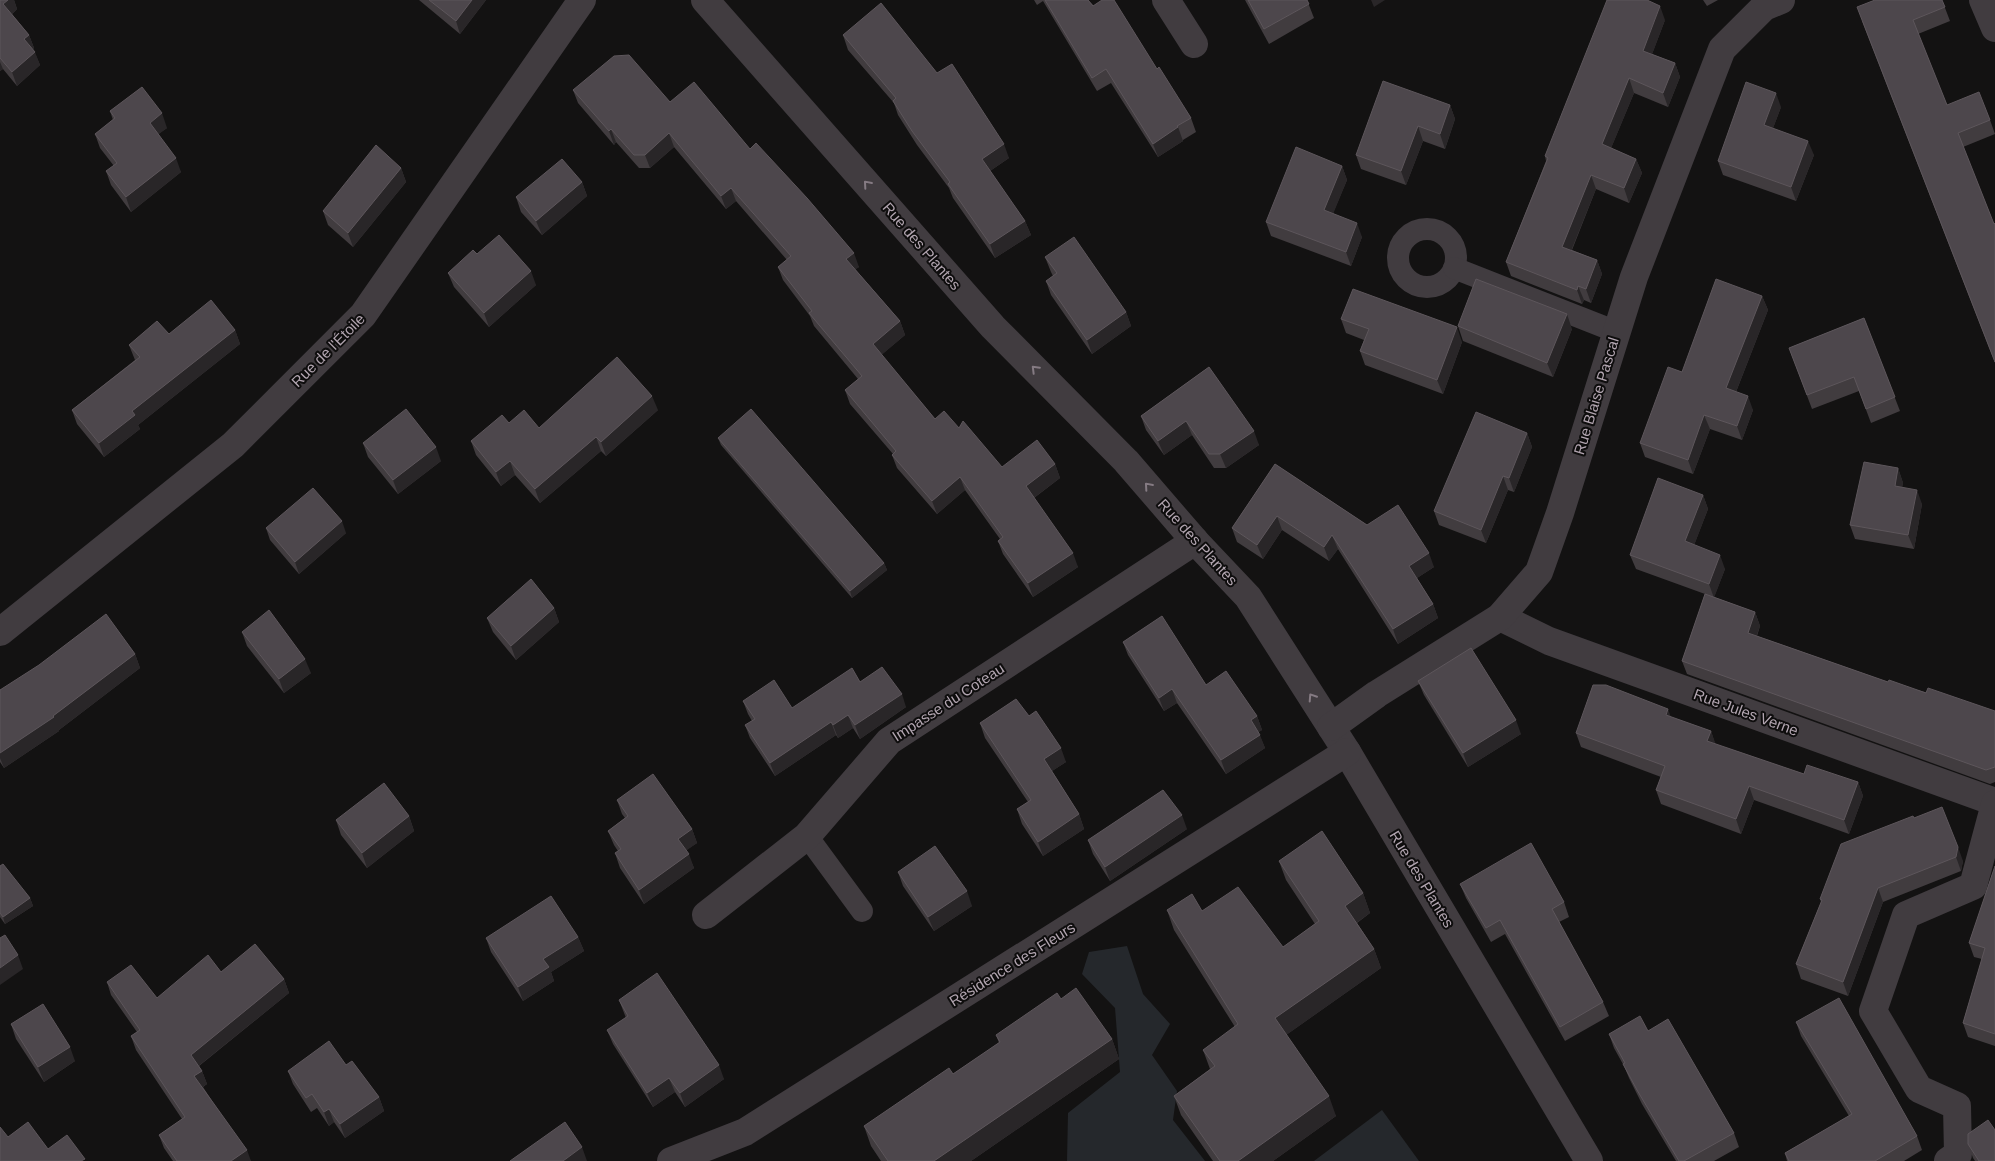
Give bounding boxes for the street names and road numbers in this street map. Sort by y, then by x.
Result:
street label: Rue des Plantes [879,199,965,293]
street label: Rue de l'Étoile [288,310,368,390]
street label: Rue Blaise Pascal [1570,335,1622,457]
street label: Rue des Plantes [1155,495,1241,589]
street label: Impasse du Coteau [889,659,1007,745]
street label: Rue Jules Verne [1691,685,1801,739]
street label: Rue des Plantes [1386,827,1458,931]
street label: Résidence des Fleurs [946,918,1078,1010]

